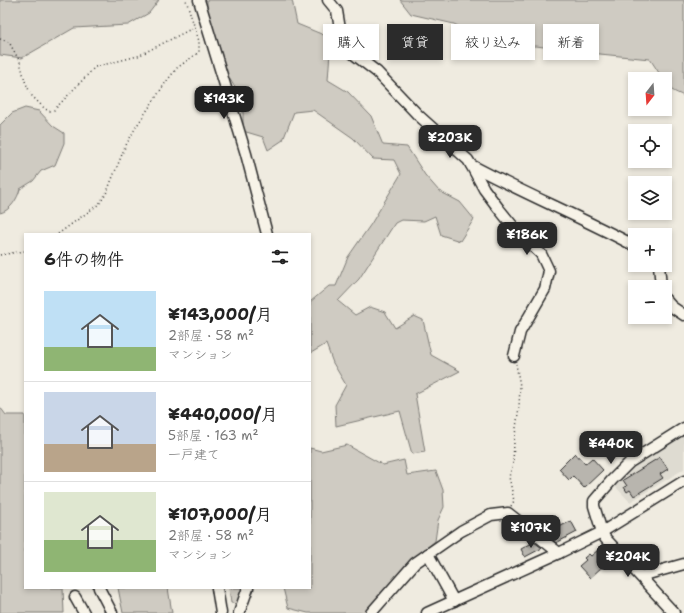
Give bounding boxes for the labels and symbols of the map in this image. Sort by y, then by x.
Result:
north arrow [628,72,672,116]
pin: ¥143K [196,86,252,120]
pin: ¥203K [422,125,478,159]
pin: ¥186K [499,222,555,256]
pin: ¥440K [583,431,639,465]
pin: ¥107K [503,515,559,549]
pin: ¥204K [600,544,656,578]

